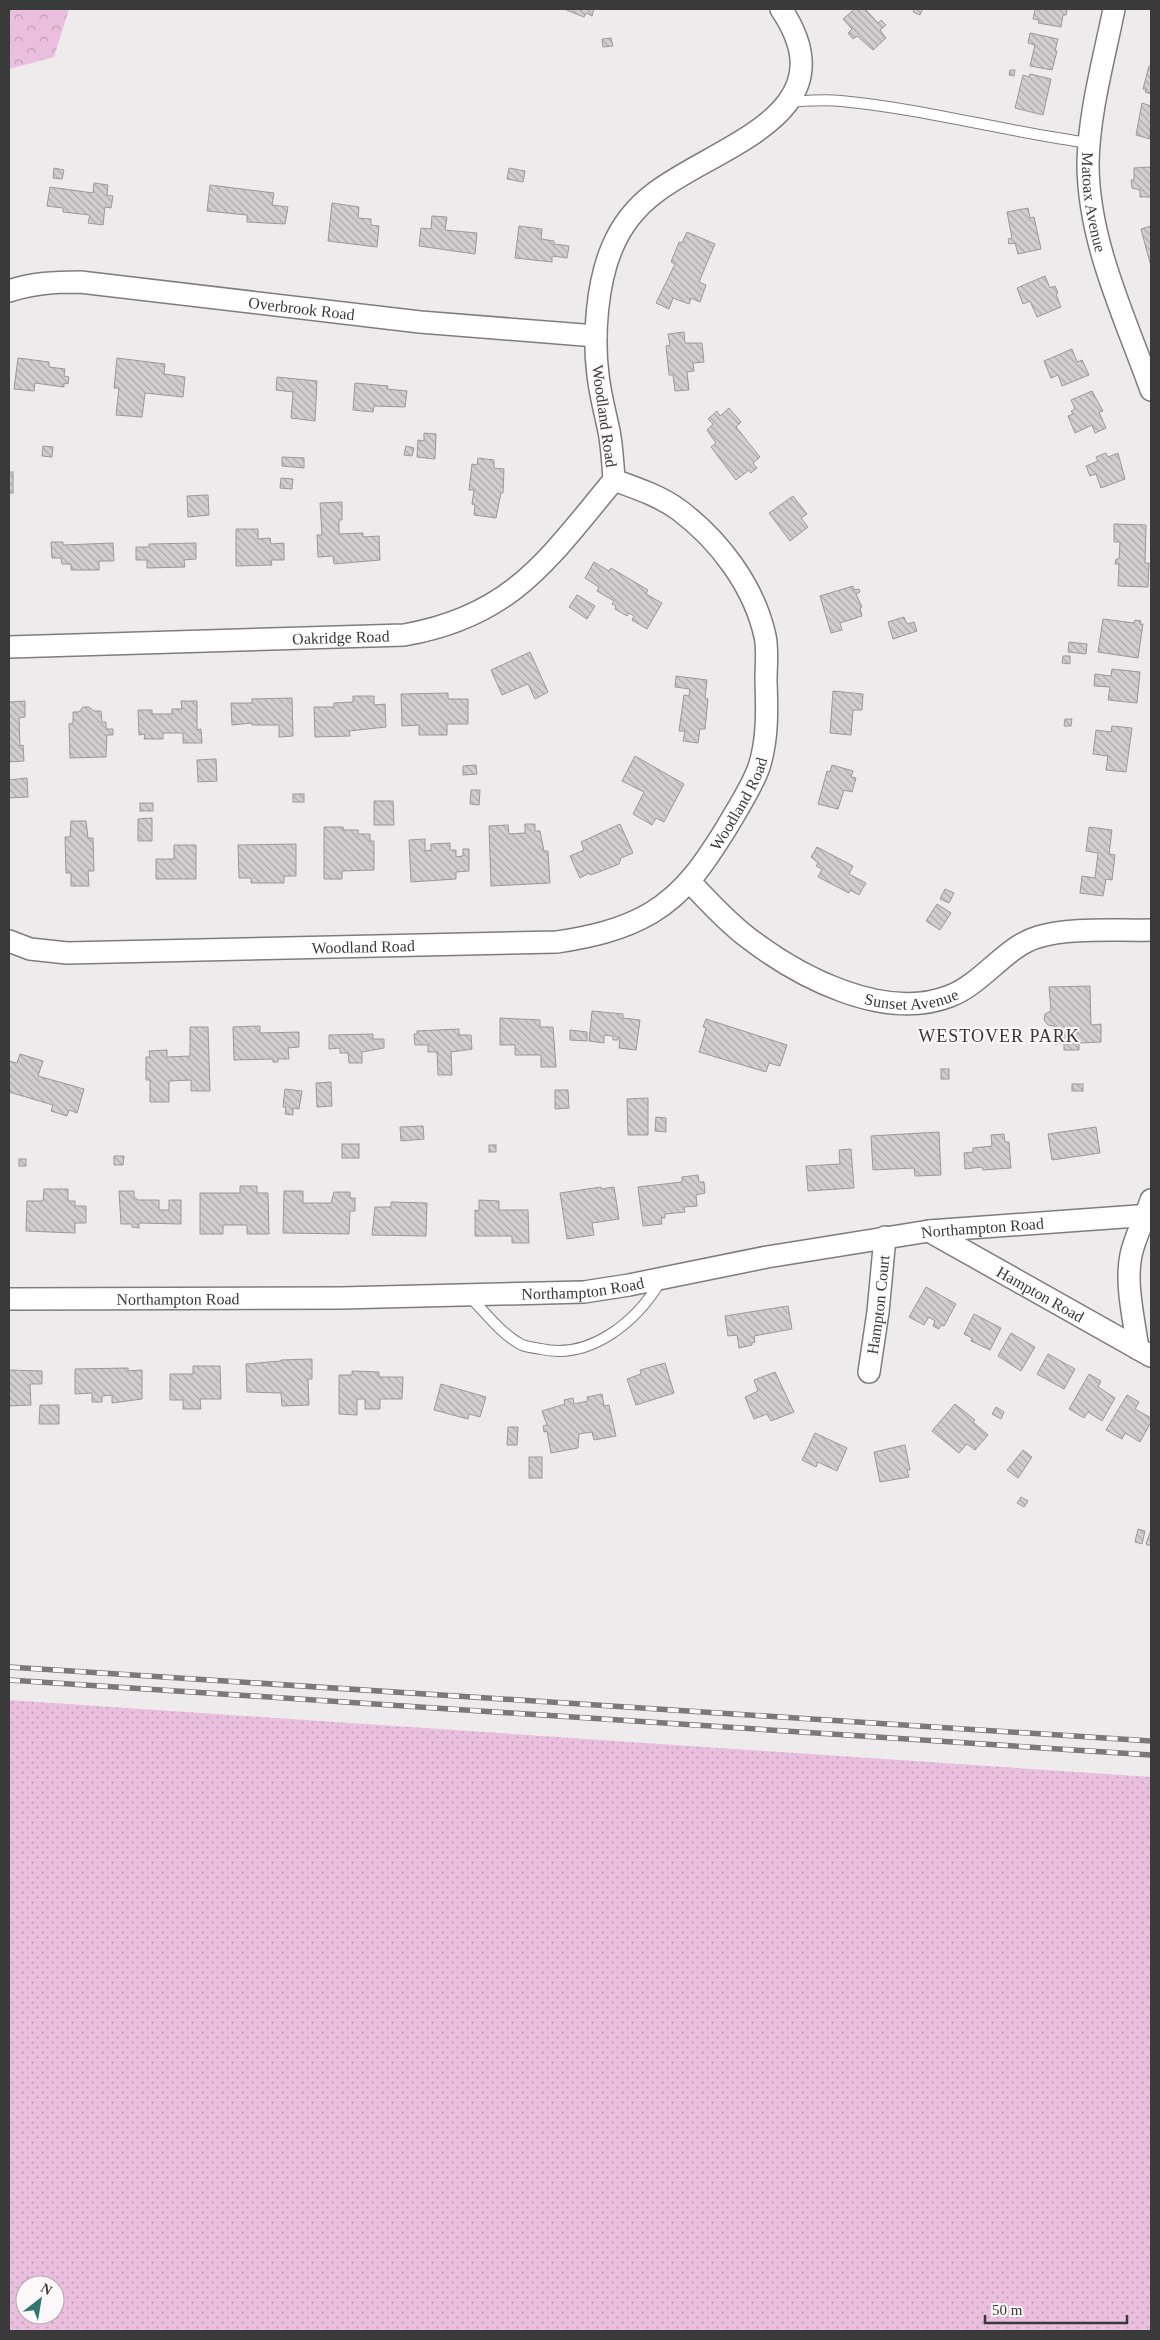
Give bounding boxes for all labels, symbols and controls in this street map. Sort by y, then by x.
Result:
street label: Matoax Avenue [1079,152,1109,254]
street label: Overbrook Road [247,294,356,323]
street label: Woodland Road [589,364,620,468]
street label: Oakridge Road [292,627,390,647]
street label: Woodland Road [707,756,770,853]
street label: Woodland Road [311,937,415,957]
street label: Sunset Avenue [863,986,961,1013]
district label: WESTOVER PARK [918,1026,1080,1046]
street label: Northampton Road [920,1215,1044,1241]
street label: Hampton Court [864,1254,892,1356]
street label: Hampton Road [994,1263,1087,1326]
street label: Northampton Road [521,1274,645,1303]
street label: Northampton Road [116,1290,240,1309]
north arrow [15,2275,65,2325]
text: N [38,2280,55,2298]
scale bar [985,2292,1128,2324]
text: 50 m [992,2302,1023,2318]

